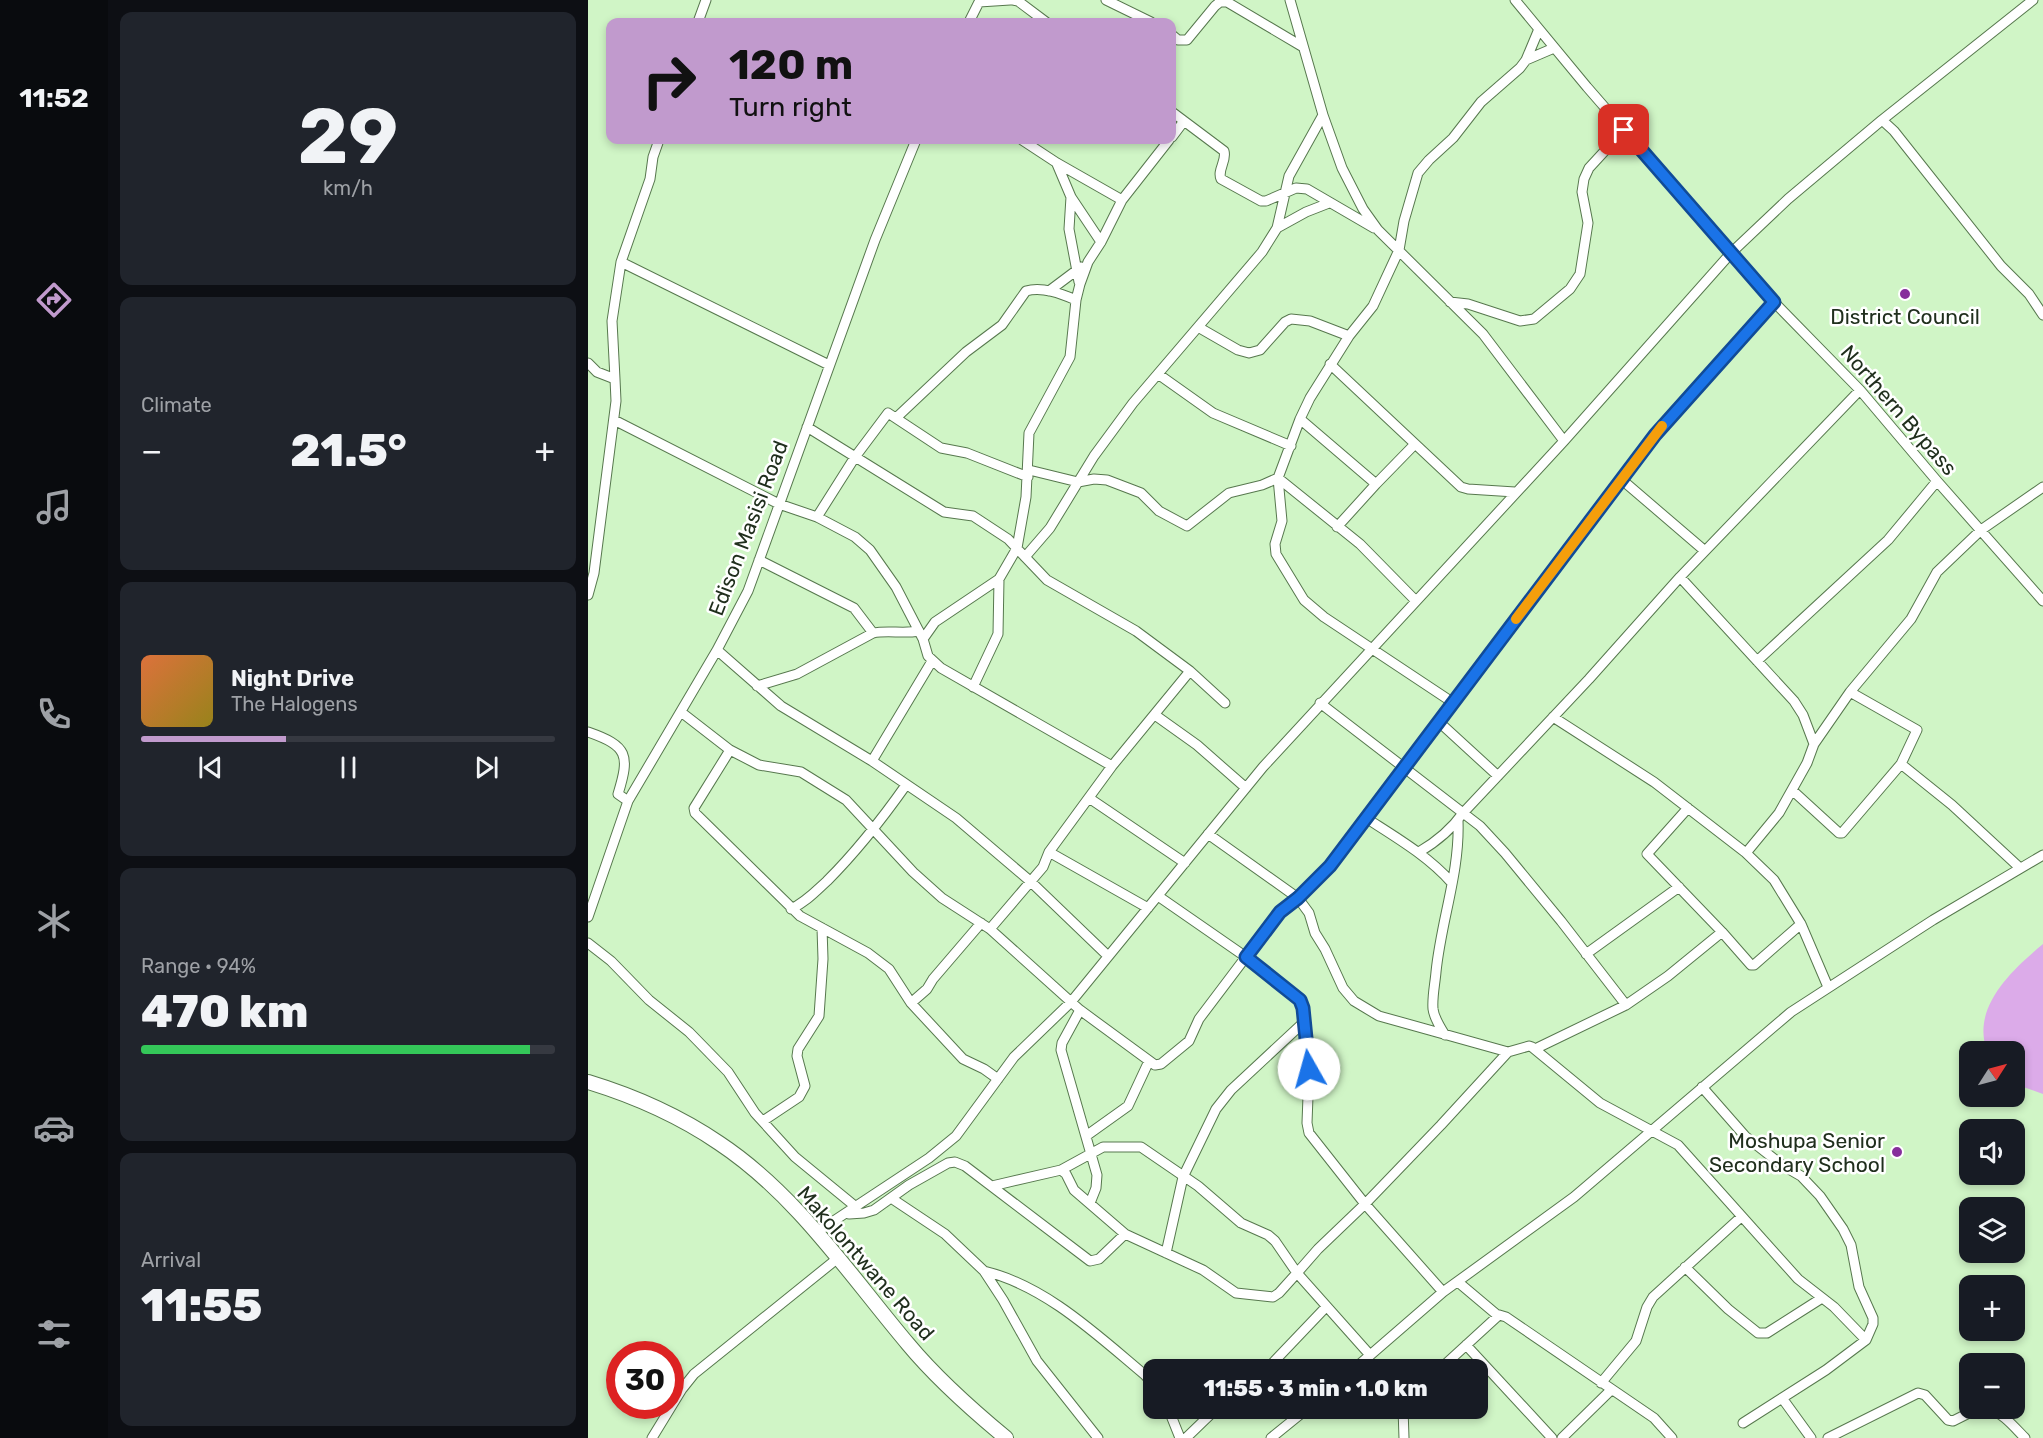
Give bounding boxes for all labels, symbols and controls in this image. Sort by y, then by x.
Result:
text: 120 m [729,40,853,90]
icon: right [630,42,708,120]
text: 11:52 [19,82,89,114]
text: 29 [298,90,398,183]
text: Turn right [729,91,852,123]
pin [1598,104,1649,155]
icon: arrive [1607,113,1640,146]
text: km/h [323,176,373,200]
icon: directions [33,279,75,321]
marker: District Council [1898,287,1912,301]
place label: District Council [1830,304,1980,329]
street label: Northern Bypass [1836,340,1962,480]
text: Climate [141,393,212,417]
text: 21.5° [290,424,407,477]
text: − [141,431,162,470]
text: + [534,431,555,470]
street label: Edison Masisi Road [703,437,793,619]
icon: music [33,486,75,528]
text: Night Drive [231,665,354,692]
text: The Halogens [231,692,358,716]
icon: phone [33,693,75,735]
icon: previous [194,751,227,784]
icon: pause [332,751,365,784]
icon: next [470,751,503,784]
icon: climate [33,900,75,942]
text: Range · 94% [141,954,256,978]
text: 470 km [141,985,308,1038]
position arrow [1277,1037,1341,1101]
north arrow [1959,1041,2025,1107]
map controls [1959,1041,2025,1419]
icon: car [33,1107,75,1149]
button: sound [1959,1119,2025,1185]
place label: Moshupa Senior Secondary School [1709,1128,1885,1177]
marker: Moshupa Senior Secondary School [1890,1145,1904,1159]
street label: Makolontwane Road [792,1181,940,1345]
button: layers [1959,1197,2025,1263]
text: Arrival [141,1248,201,1272]
button: + [1959,1275,2025,1341]
text: 11:55 [141,1279,262,1332]
icon: filters [33,1313,75,1355]
speed limit sign: 30 [606,1341,684,1419]
button: − [1959,1353,2025,1419]
text: 11:55 · 3 min · 1.0 km [1203,1375,1428,1402]

